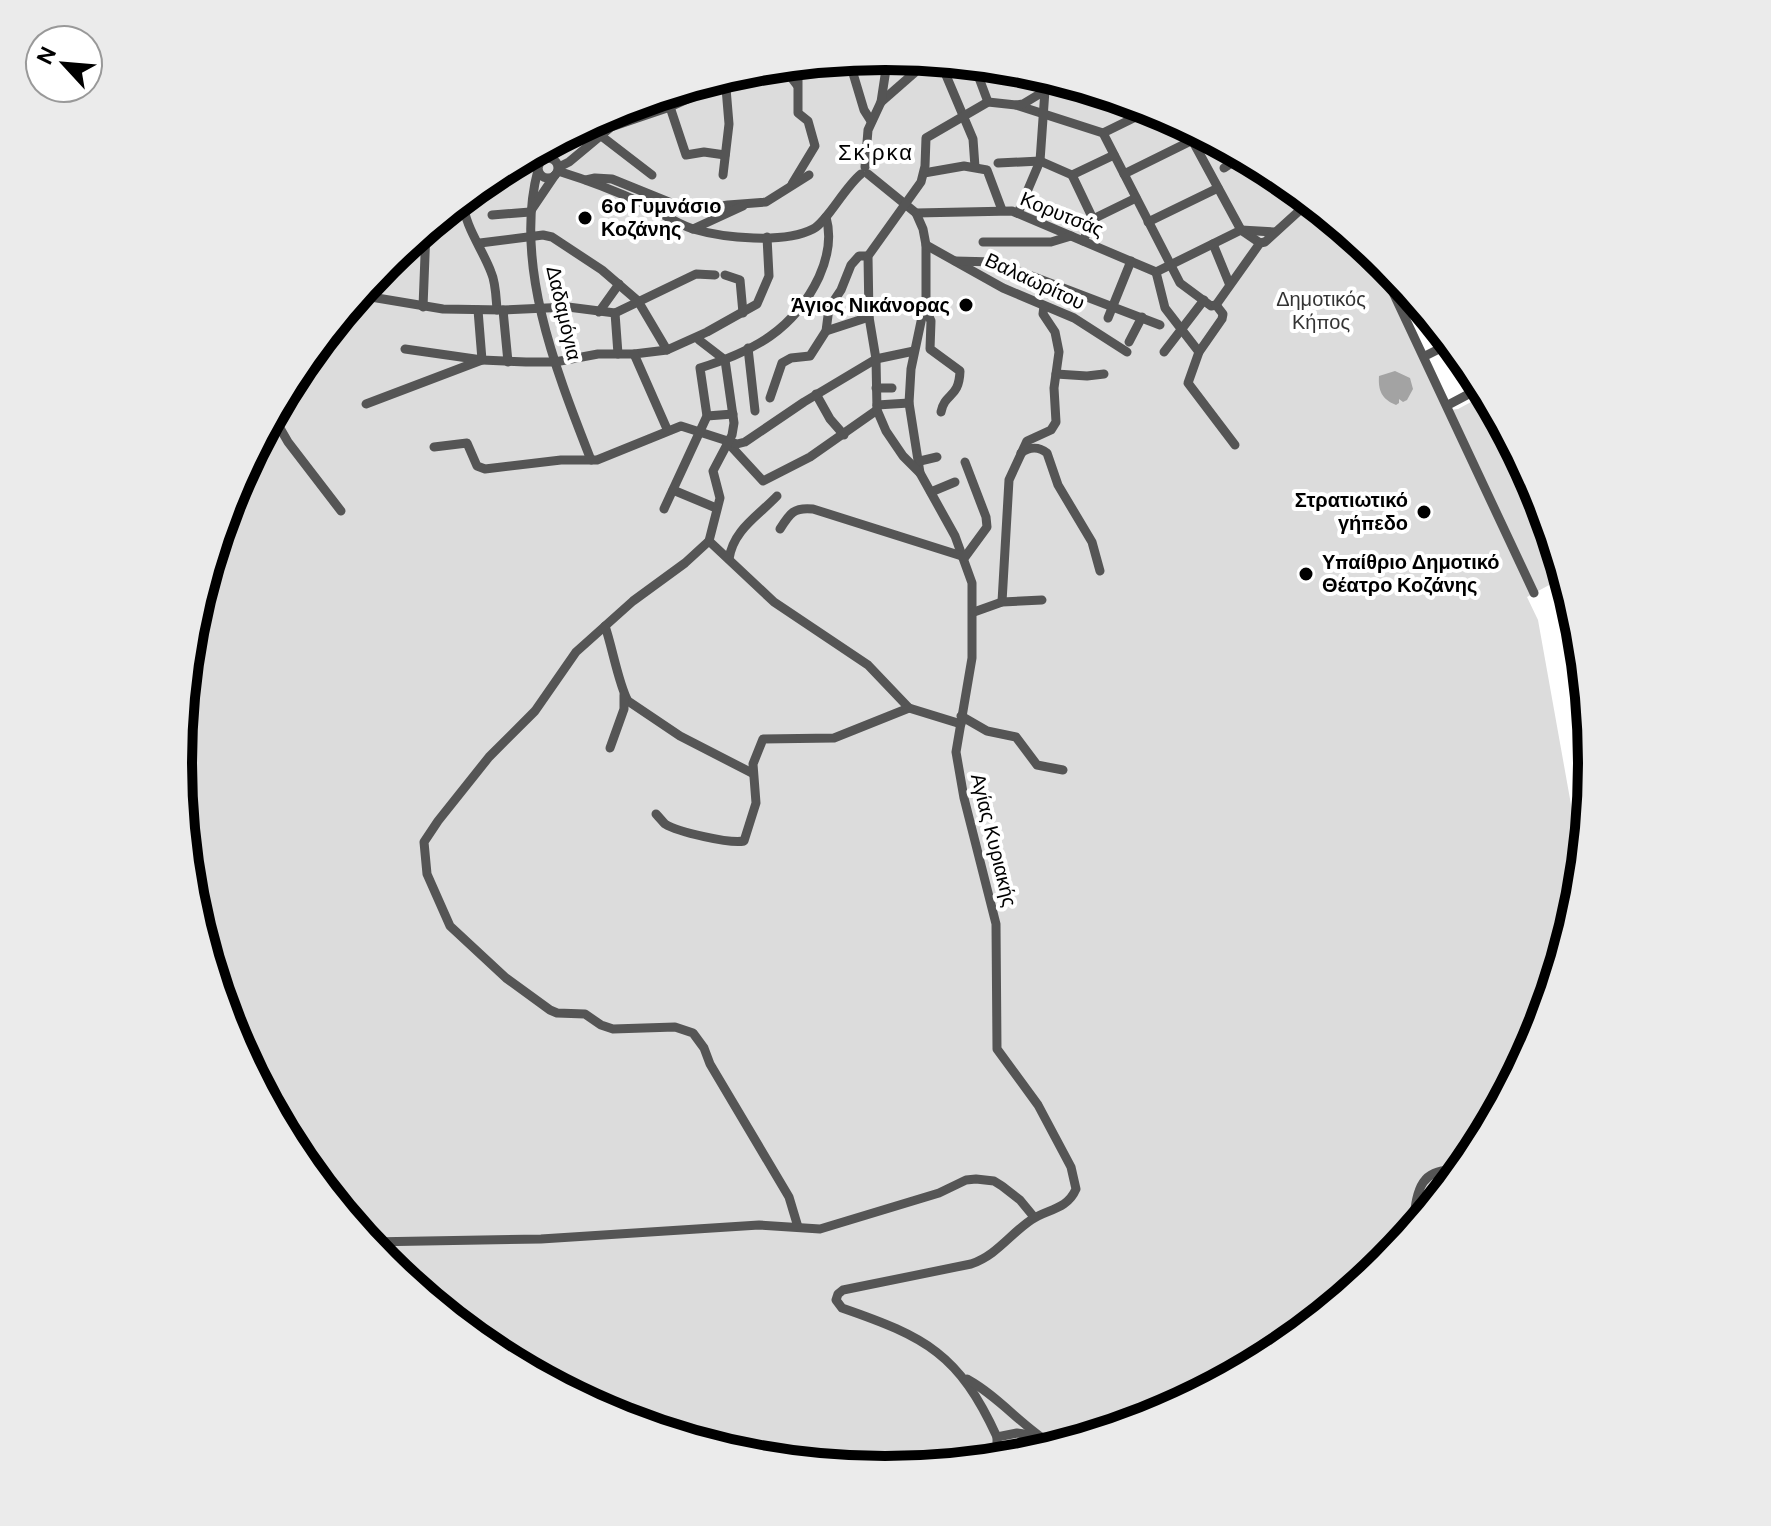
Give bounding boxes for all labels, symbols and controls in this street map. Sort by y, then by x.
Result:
north arrow [24,24,104,104]
text: N [30,42,63,69]
district label: Σκ'ρκα [838,138,914,167]
street label: Κορυτσάς [1016,186,1108,243]
place label: 6ο Γυμνάσιο Κοζάνης [601,193,721,242]
marker: 6ο Γυμνάσιο Κοζάνης [576,209,594,227]
street label: Βαλαωρίτου [981,247,1089,315]
street label: Δαδαμόγια [541,263,587,363]
park label: Δημοτικός Κήπος [1276,286,1366,335]
place label: Άγιος Νικάνορας [791,292,950,318]
marker: Άγιος Νικάνορας [957,296,975,314]
place label: Στρατιωτικό γήπεδο [1295,487,1408,536]
marker: Στρατιωτικό γήπεδο [1415,503,1433,521]
place label: Υπαίθριο Δημοτικό Θέατρο Κοζάνης [1322,549,1499,598]
marker: Υπαίθριο Δημοτικό Θέατρο Κοζάνης [1297,565,1315,583]
street label: Αγίας Κυριακής [965,771,1023,910]

